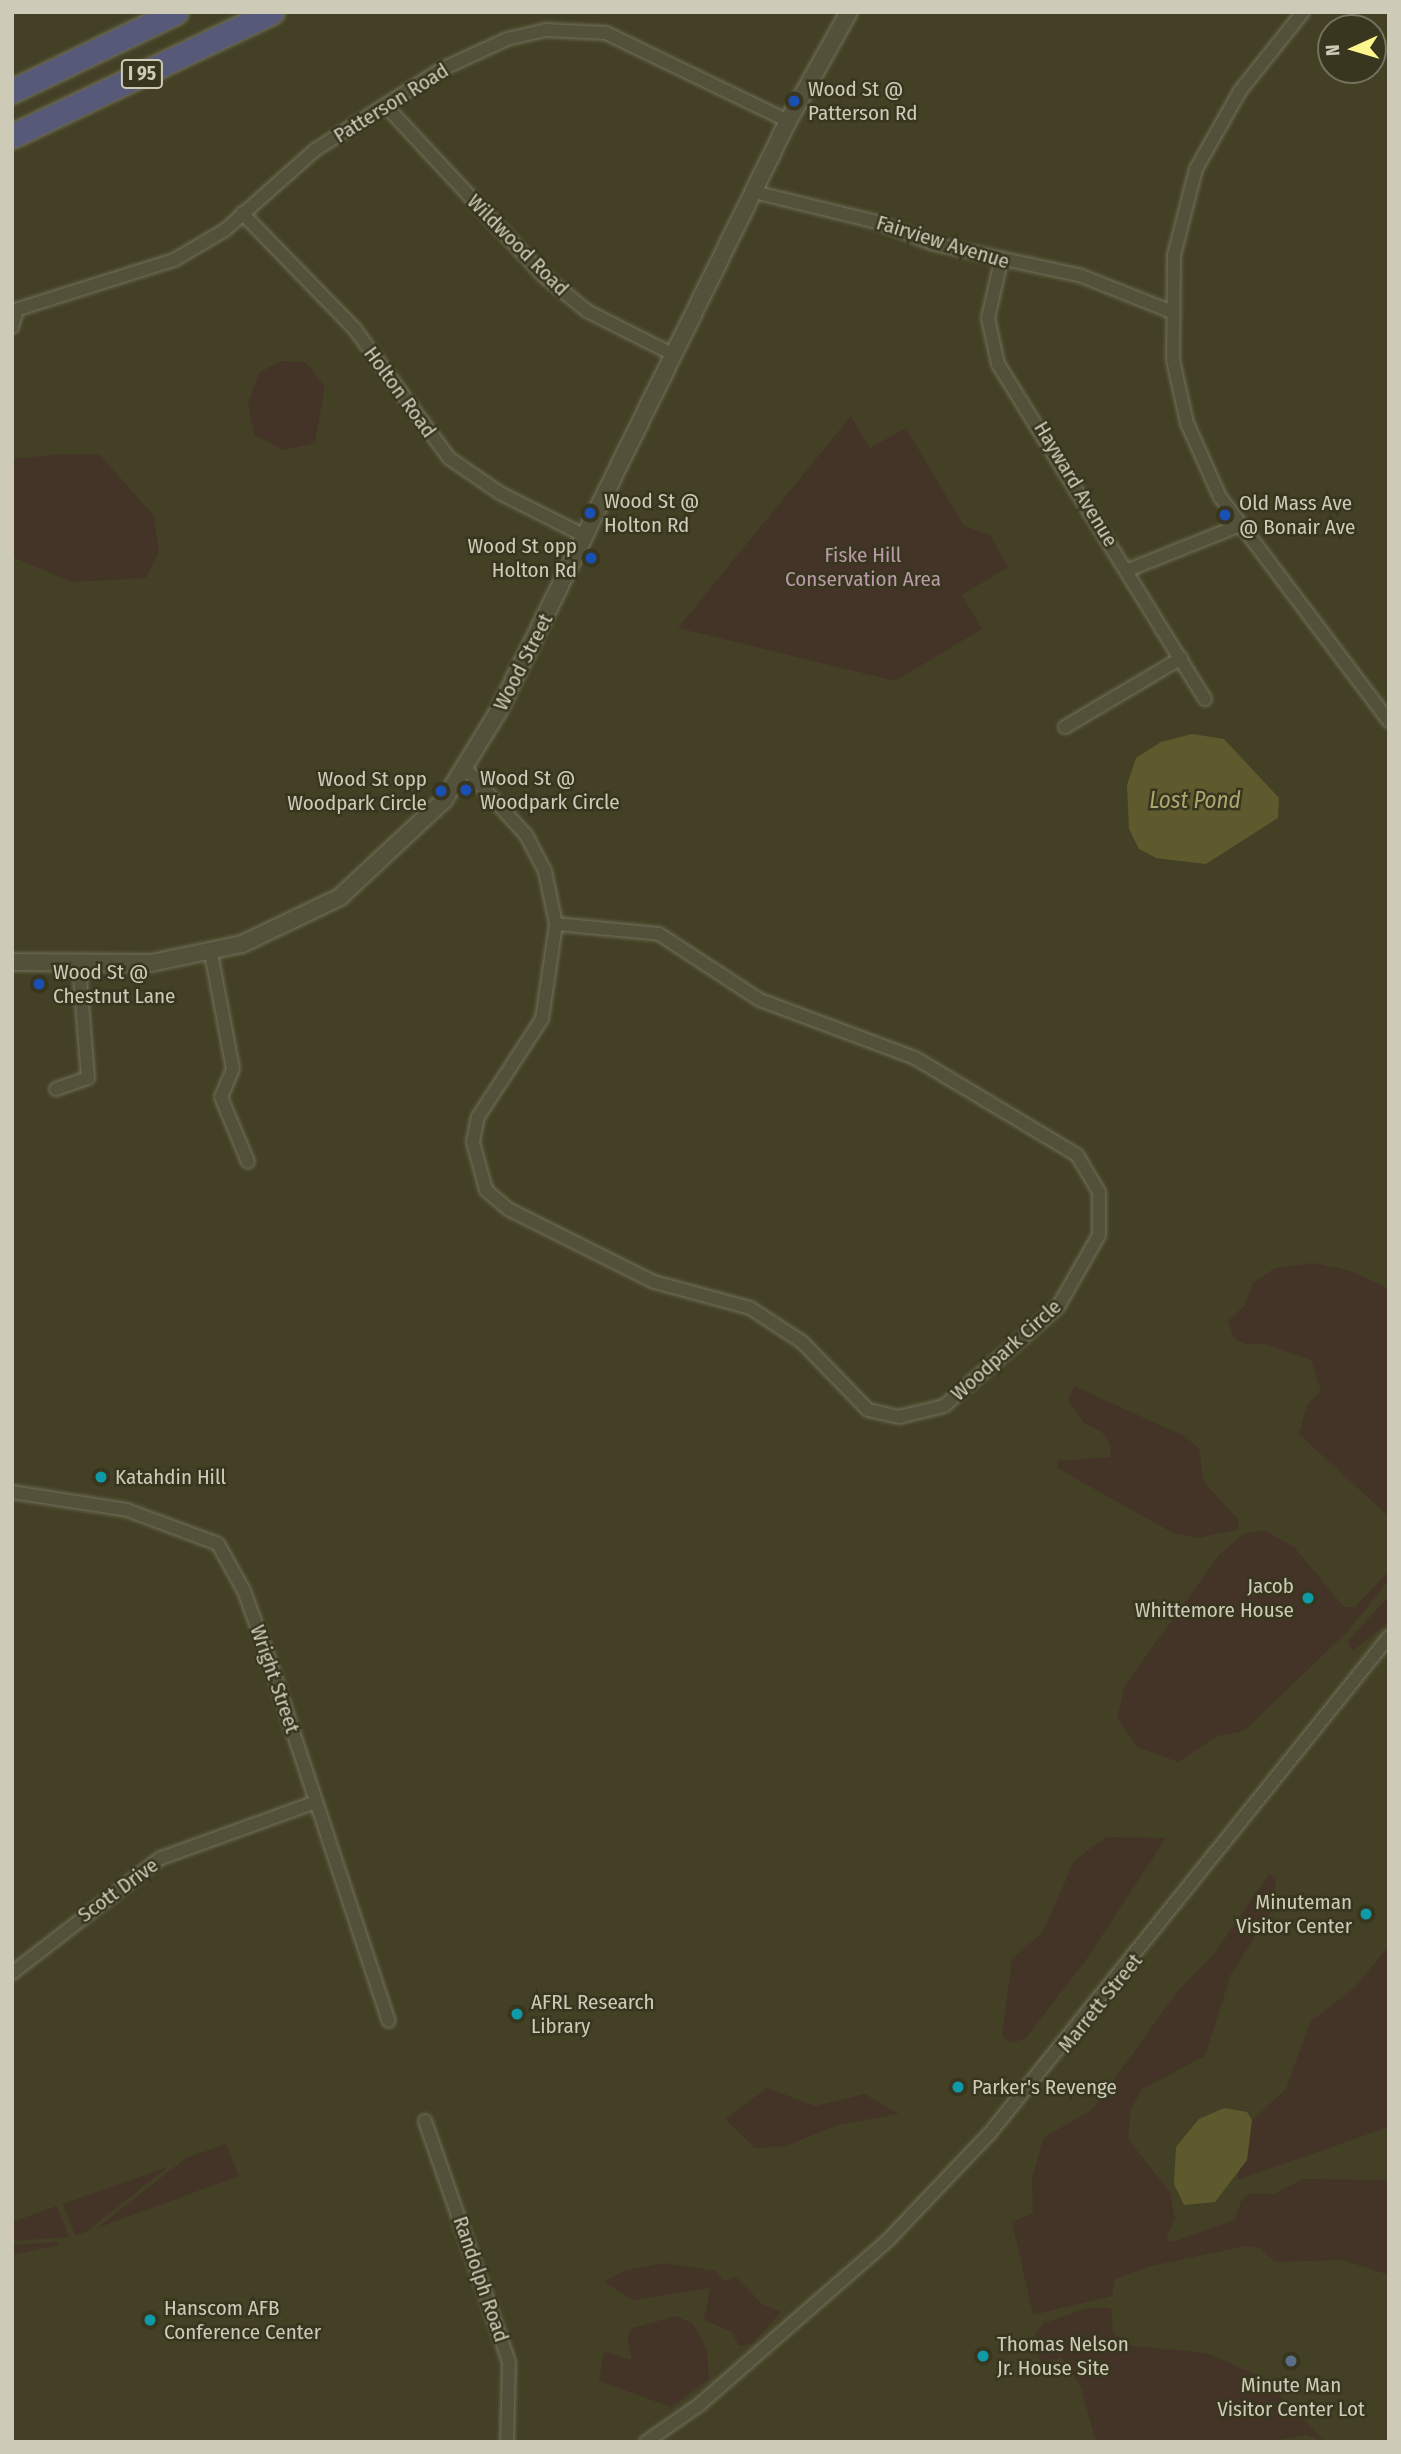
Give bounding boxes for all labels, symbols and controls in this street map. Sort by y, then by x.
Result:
north arrow [1317,14,1387,84]
text: N [1321,44,1344,57]
road number: I 95 [119,58,165,90]
street label: Patterson Road [329,58,453,148]
place label: Wood St @ Patterson Rd [808,76,917,126]
marker: Wood St @ Patterson Rd [786,93,802,109]
street label: Wildwood Road [462,189,574,301]
street label: Fairview Avenue [873,210,1013,274]
street label: Holton Road [359,342,441,442]
street label: Hayward Avenue [1029,417,1123,551]
place label: Wood St @ Holton Rd [604,488,699,538]
place label: Old Mass Ave @ Bonair Ave [1239,490,1355,540]
marker: Wood St @ Holton Rd [582,505,598,521]
marker: Old Mass Ave @ Bonair Ave [1217,507,1233,523]
place label: Wood St opp Holton Rd [468,533,577,583]
park label: Fiske Hill Conservation Area [785,542,941,592]
marker: Wood St opp Holton Rd [583,550,599,566]
street label: Wood Street [488,609,558,715]
place label: Wood St @ Woodpark Circle [480,765,620,815]
place label: Wood St opp Woodpark Circle [287,766,427,816]
marker: Wood St @ Woodpark Circle [458,782,474,798]
marker: Wood St opp Woodpark Circle [433,783,449,799]
water label: Lost Pond [1149,786,1241,814]
place label: Wood St @ Chestnut Lane [53,959,175,1009]
marker: Wood St @ Chestnut Lane [31,976,47,992]
street label: Woodpark Circle [946,1294,1066,1406]
place label: Katahdin Hill [115,1464,226,1490]
marker: Katahdin Hill [93,1469,109,1485]
place label: Jacob Whittemore House [1135,1573,1294,1623]
marker: Jacob Whittemore House [1300,1590,1316,1606]
street label: Wright Street [245,1622,305,1736]
street label: Scott Drive [73,1852,163,1928]
place label: Minuteman Visitor Center [1236,1889,1352,1939]
marker: Minuteman Visitor Center [1358,1906,1374,1922]
street label: Marrett Street [1052,1948,1148,2058]
place label: AFRL Research Library [531,1989,655,2039]
marker: AFRL Research Library [509,2006,525,2022]
place label: Parker's Revenge [972,2074,1117,2100]
marker: Parker's Revenge [950,2079,966,2095]
street label: Randolph Road [448,2213,514,2345]
place label: Hanscom AFB Conference Center [164,2295,321,2345]
marker: Hanscom AFB Conference Center [142,2312,158,2328]
place label: Thomas Nelson Jr. House Site [997,2331,1129,2381]
marker: Thomas Nelson Jr. House Site [975,2348,991,2364]
marker: Minute Man Visitor Center Lot [1283,2353,1299,2369]
place label: Minute Man Visitor Center Lot [1217,2372,1365,2422]

